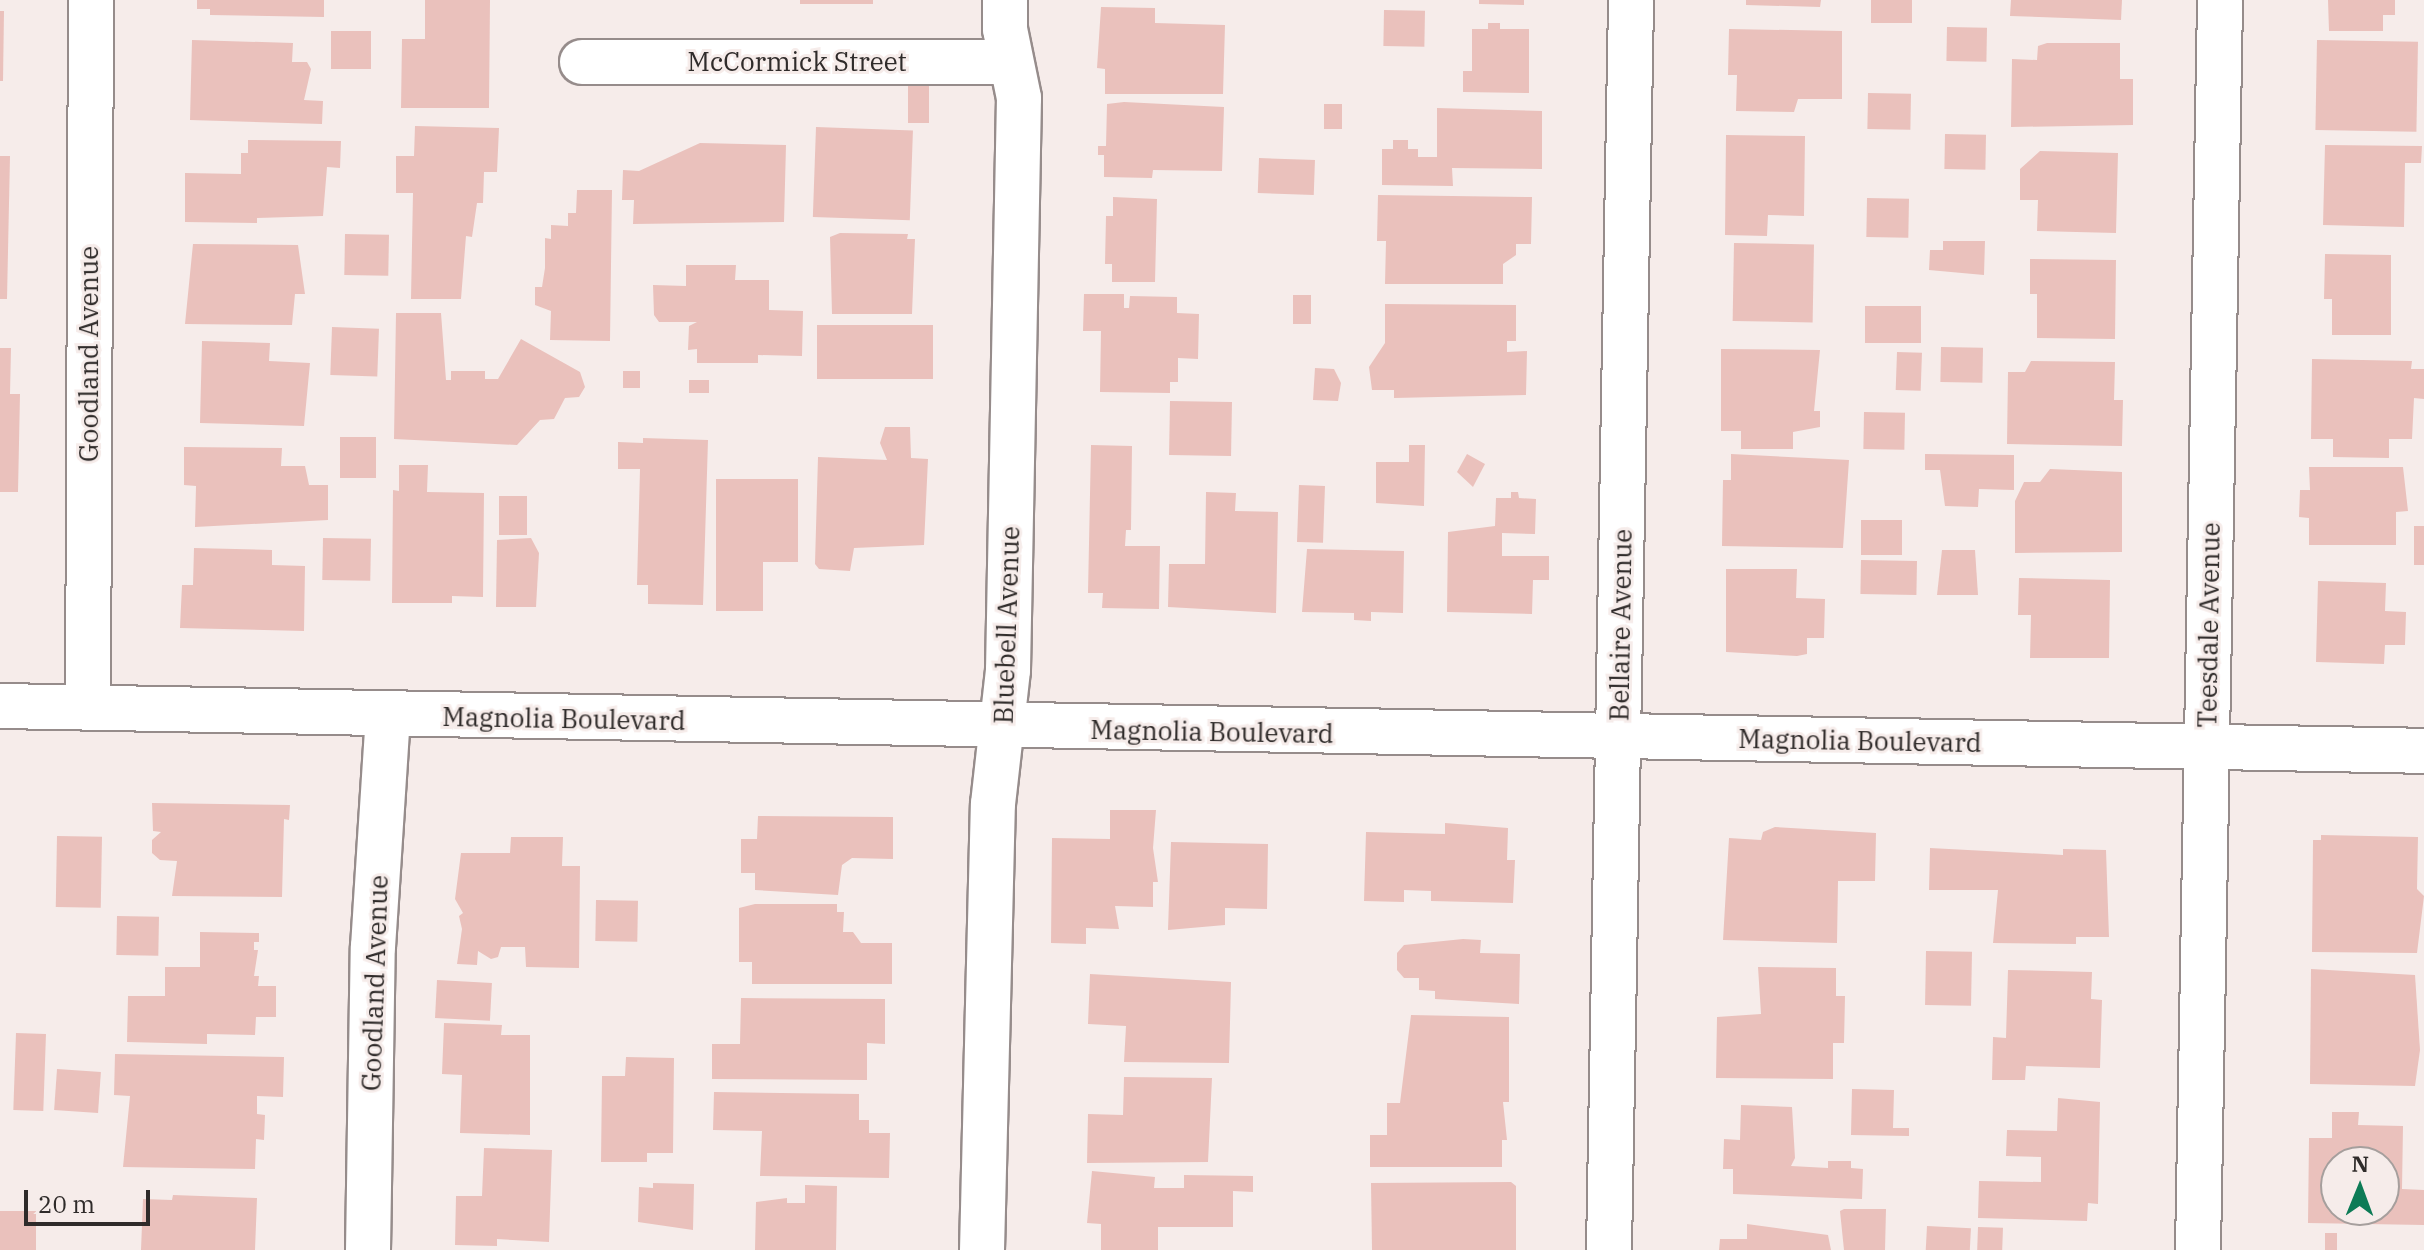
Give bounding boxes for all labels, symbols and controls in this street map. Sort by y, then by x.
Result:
street label: McCormick Street [687,46,907,78]
street label: Goodland Avenue [73,246,105,462]
street label: Teesdale Avenue [2192,522,2226,728]
street label: Bluebell Avenue [988,526,1026,724]
street label: Bellaire Avenue [1604,529,1638,721]
street label: Magnolia Boulevard [442,701,686,737]
street label: Magnolia Boulevard [1090,714,1334,750]
street label: Magnolia Boulevard [1738,723,1982,759]
street label: Goodland Avenue [356,874,394,1092]
north arrow [2320,1146,2400,1226]
text: N [2351,1149,2369,1178]
scale bar [28,1174,154,1224]
text: 20 m [38,1188,95,1220]

